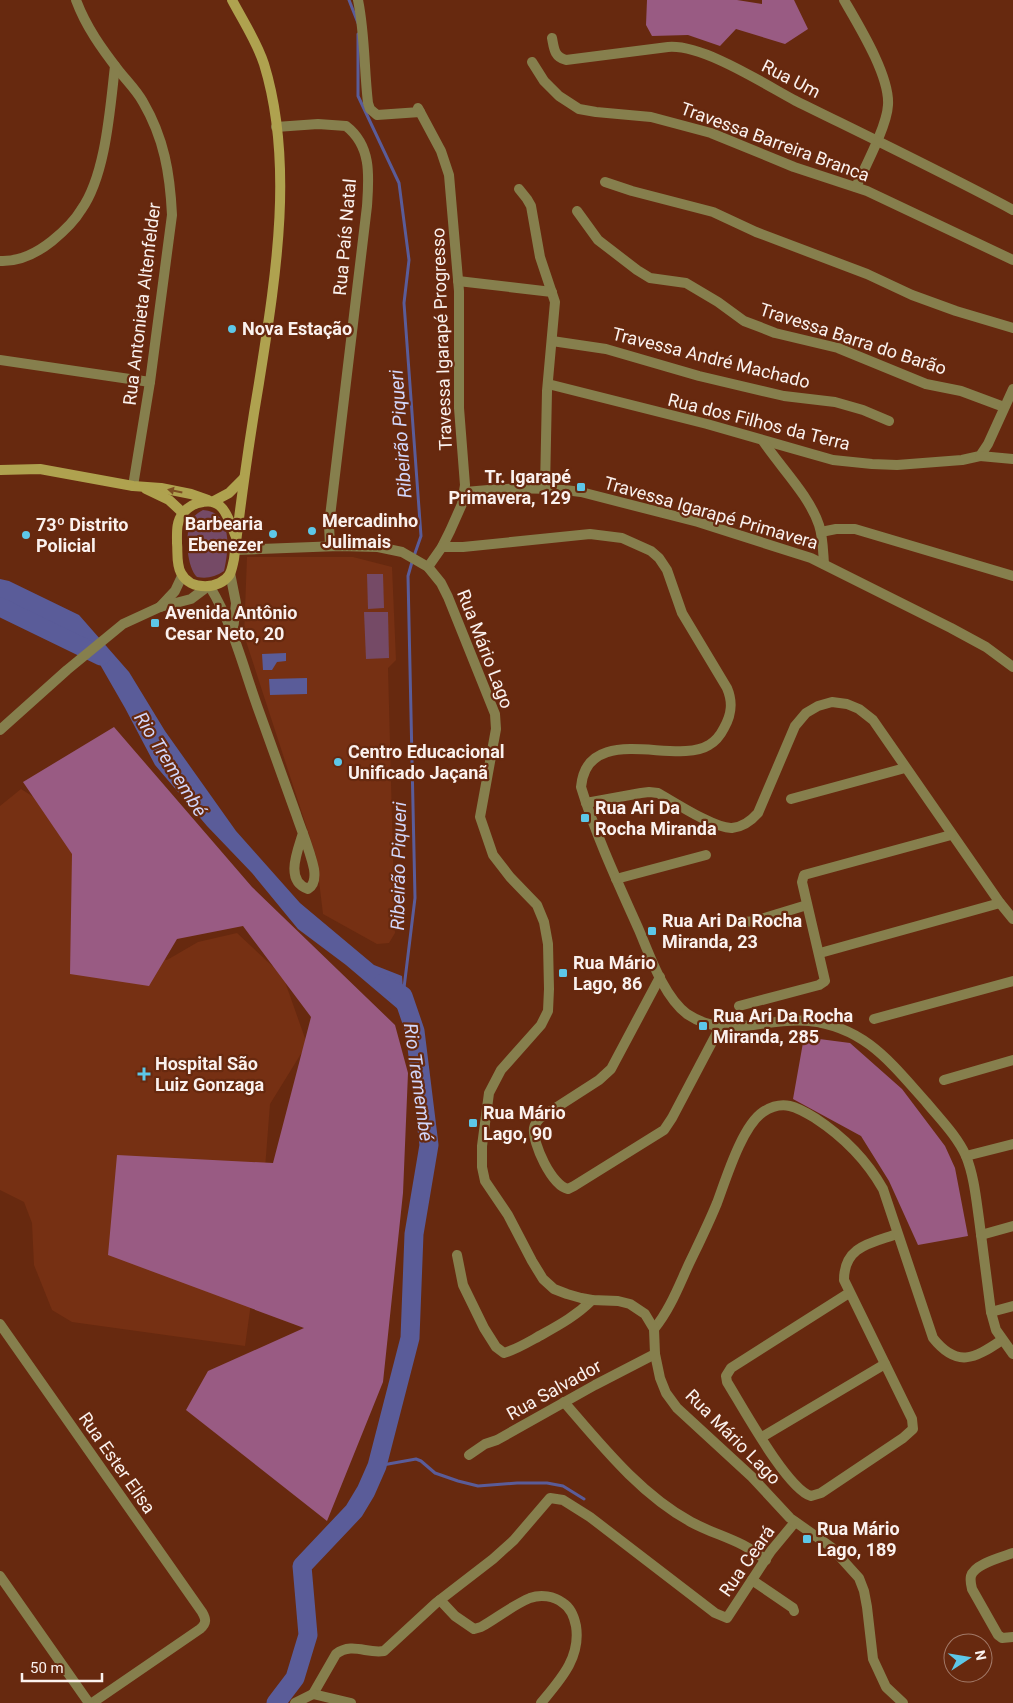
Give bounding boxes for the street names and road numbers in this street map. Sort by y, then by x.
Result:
street label: Rua Um [759,55,824,102]
street label: Travessa Barreira Branca [678,98,872,185]
street label: Rua País Natal [329,178,360,296]
street label: Rua Antonieta Altenfelder [119,201,164,407]
street label: Travessa Igarapé Progresso [427,227,456,451]
street label: Travessa Barra do Barão [757,298,949,379]
street label: Travessa André Machado [610,323,812,392]
street label: Rua dos Filhos da Terra [666,389,852,454]
street label: Travessa Igarapé Primavera [602,472,821,553]
street label: Rua Mário Lago [453,586,518,711]
street label: Rua Salvador [503,1355,605,1424]
street label: Rua Mário Lago [681,1385,785,1489]
street label: Rua Ester Elisa [75,1408,160,1517]
street label: Rua Ceará [715,1521,779,1600]

